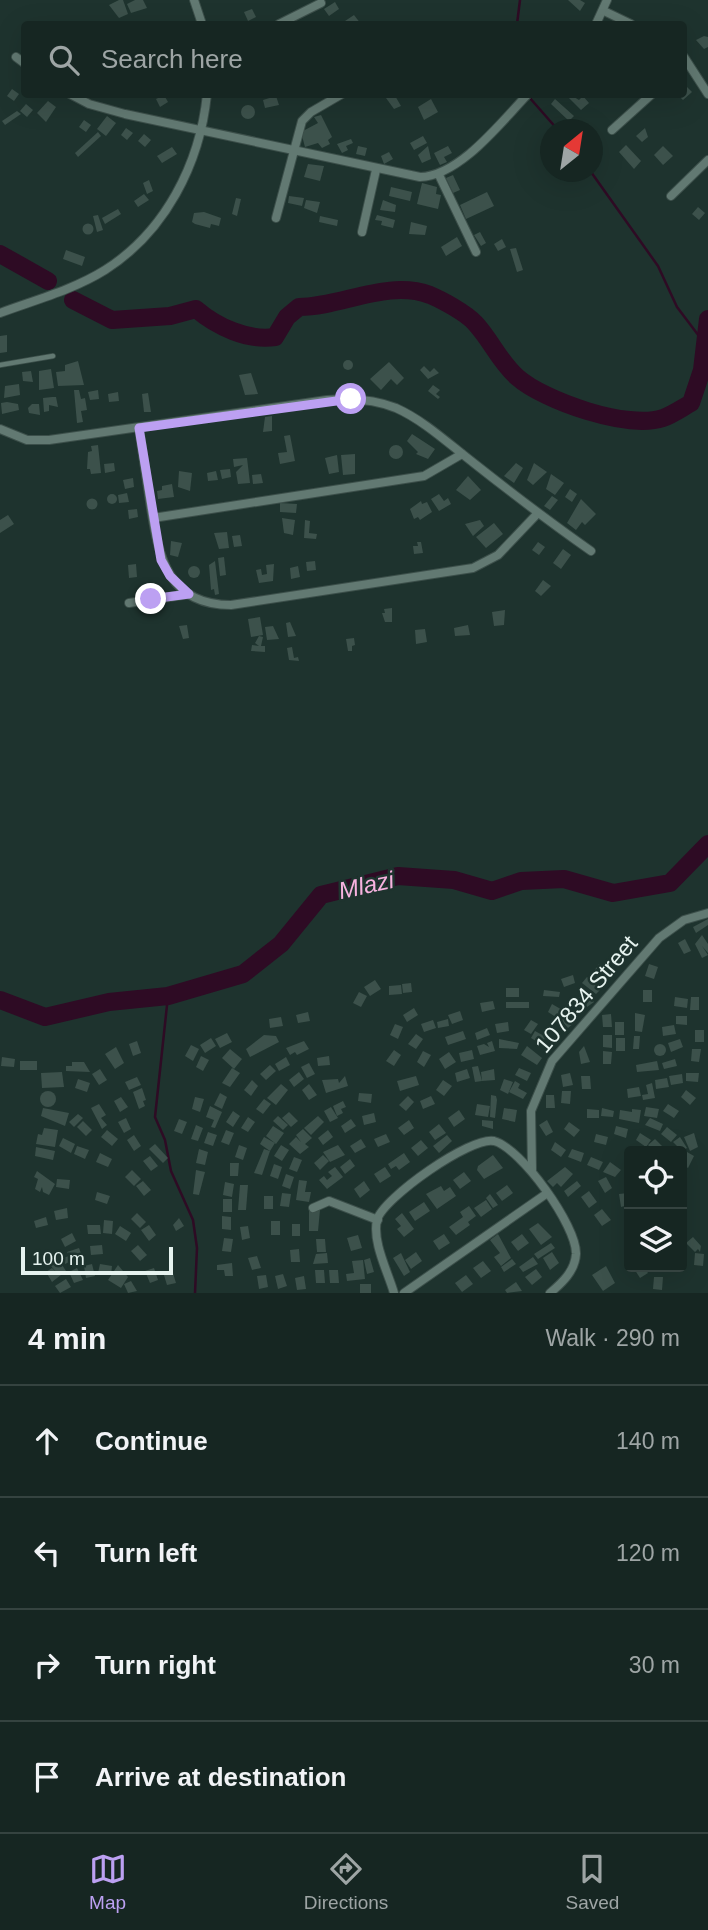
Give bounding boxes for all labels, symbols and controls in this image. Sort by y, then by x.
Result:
search box [21,21,687,98]
icon: search [45,41,83,79]
text: Search here [101,44,243,74]
north arrow [540,119,603,182]
route start [335,383,366,414]
route end [135,583,166,614]
water label: Mlazi [336,866,397,904]
street label: 107834 Street [530,930,643,1058]
map controls [624,1146,687,1272]
button: locate [624,1146,687,1209]
button: layers [624,1209,687,1272]
scale bar [21,1244,173,1276]
text: 100 m [32,1248,85,1269]
text: 4 min [28,1322,106,1355]
text: Walk · 290 m [545,1325,680,1351]
icon: ahead [28,1422,66,1460]
text: Continue [95,1426,208,1456]
text: 140 m [616,1428,680,1454]
icon: left [28,1534,66,1572]
text: Turn left [95,1538,197,1568]
text: 120 m [616,1540,680,1566]
icon: right [28,1646,66,1684]
text: Turn right [95,1650,216,1680]
text: 30 m [629,1652,680,1678]
icon: arrive [28,1758,66,1796]
text: Arrive at destination [95,1762,346,1792]
tab: Map [89,1850,127,1914]
tab: Directions [304,1850,388,1914]
tab: Saved [565,1850,619,1914]

